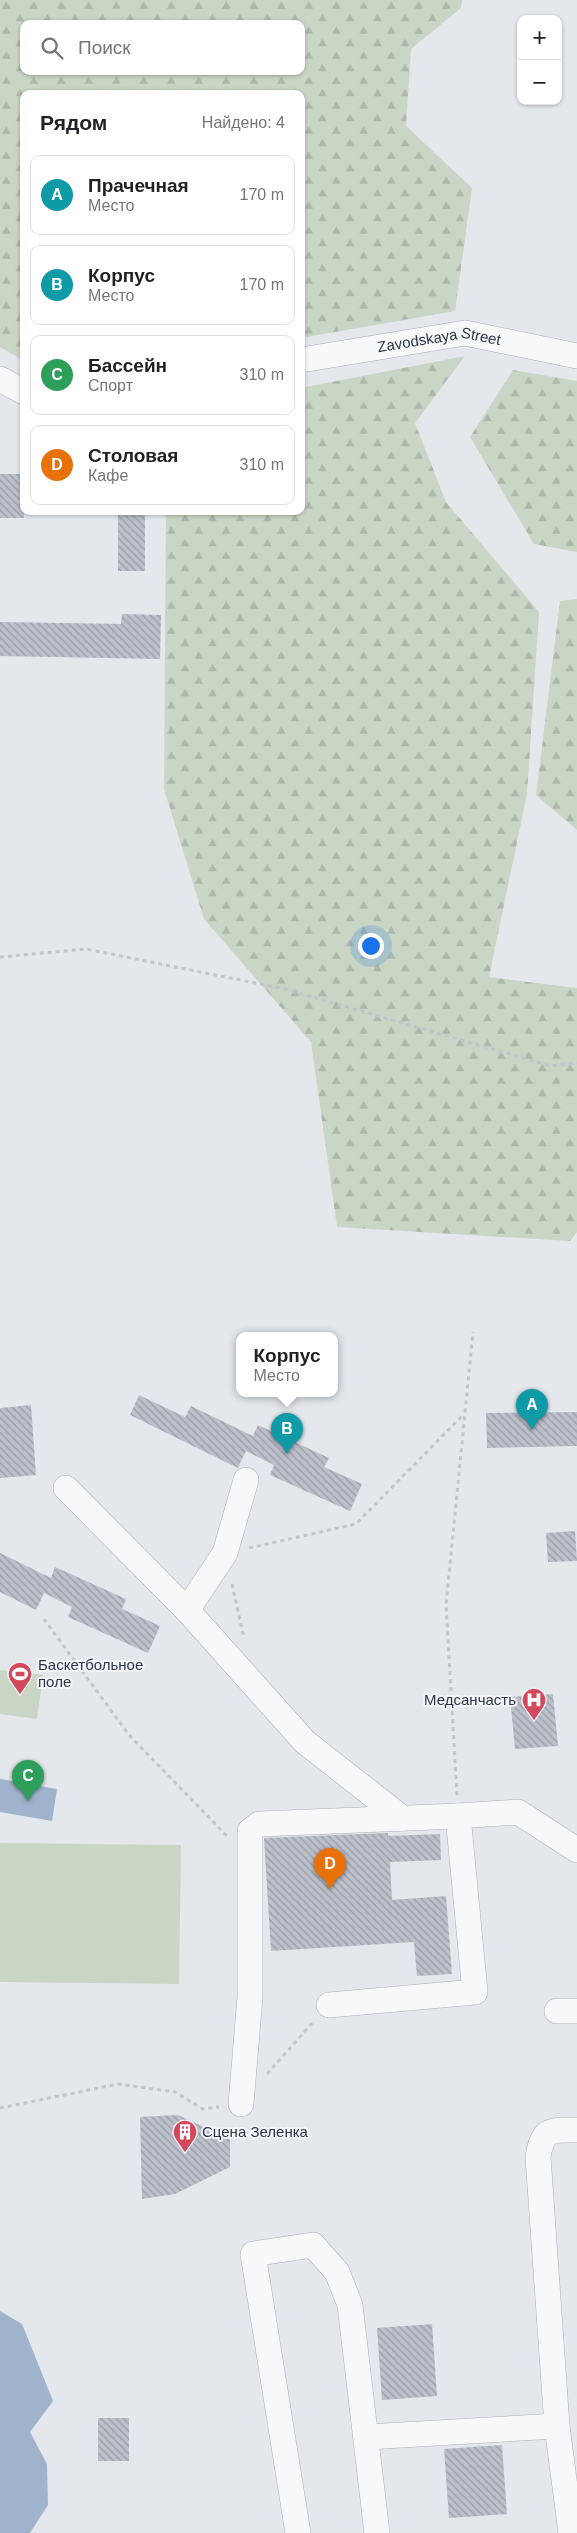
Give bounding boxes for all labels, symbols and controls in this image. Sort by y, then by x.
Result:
map controls [517,15,562,105]
button: + [517,15,562,60]
search box [20,20,305,75]
icon: search [38,34,66,62]
text: Поиск [78,37,131,58]
button: − [517,60,562,105]
text: Рядом [40,111,107,134]
text: Найдено: 4 [202,114,285,131]
text: Прачечная [88,175,189,196]
text: A [51,186,63,203]
text: 170 m [240,186,284,203]
text: Место [88,197,134,214]
text: Корпус [88,265,155,286]
text: B [51,276,63,293]
text: 170 m [240,276,284,293]
text: Место [88,287,134,304]
street label: Zavodskaya Street [376,323,503,355]
text: Бассейн [88,355,167,376]
text: C [51,366,63,383]
text: 310 m [240,366,284,383]
text: Спорт [88,377,133,394]
text: Столовая [88,445,178,466]
text: D [51,456,63,473]
text: 310 m [240,456,284,473]
text: Кафе [88,467,128,484]
your location [358,933,384,959]
popup [236,1332,338,1397]
text: Корпус [254,1345,320,1366]
text: Место [254,1367,300,1384]
pin: A [516,1389,548,1430]
pin: B [271,1413,303,1454]
place label: Баскетбольное поле [38,1656,143,1690]
sports icon: Баскетбольное поле [7,1661,33,1695]
hospital icon: Медсанчасть [521,1687,547,1721]
place label: Медсанчасть [424,1691,516,1708]
pin: C [12,1760,44,1801]
pin: D [314,1848,346,1889]
building icon: Сцена Зеленка [172,2119,198,2153]
place label: Сцена Зеленка [202,2123,309,2140]

